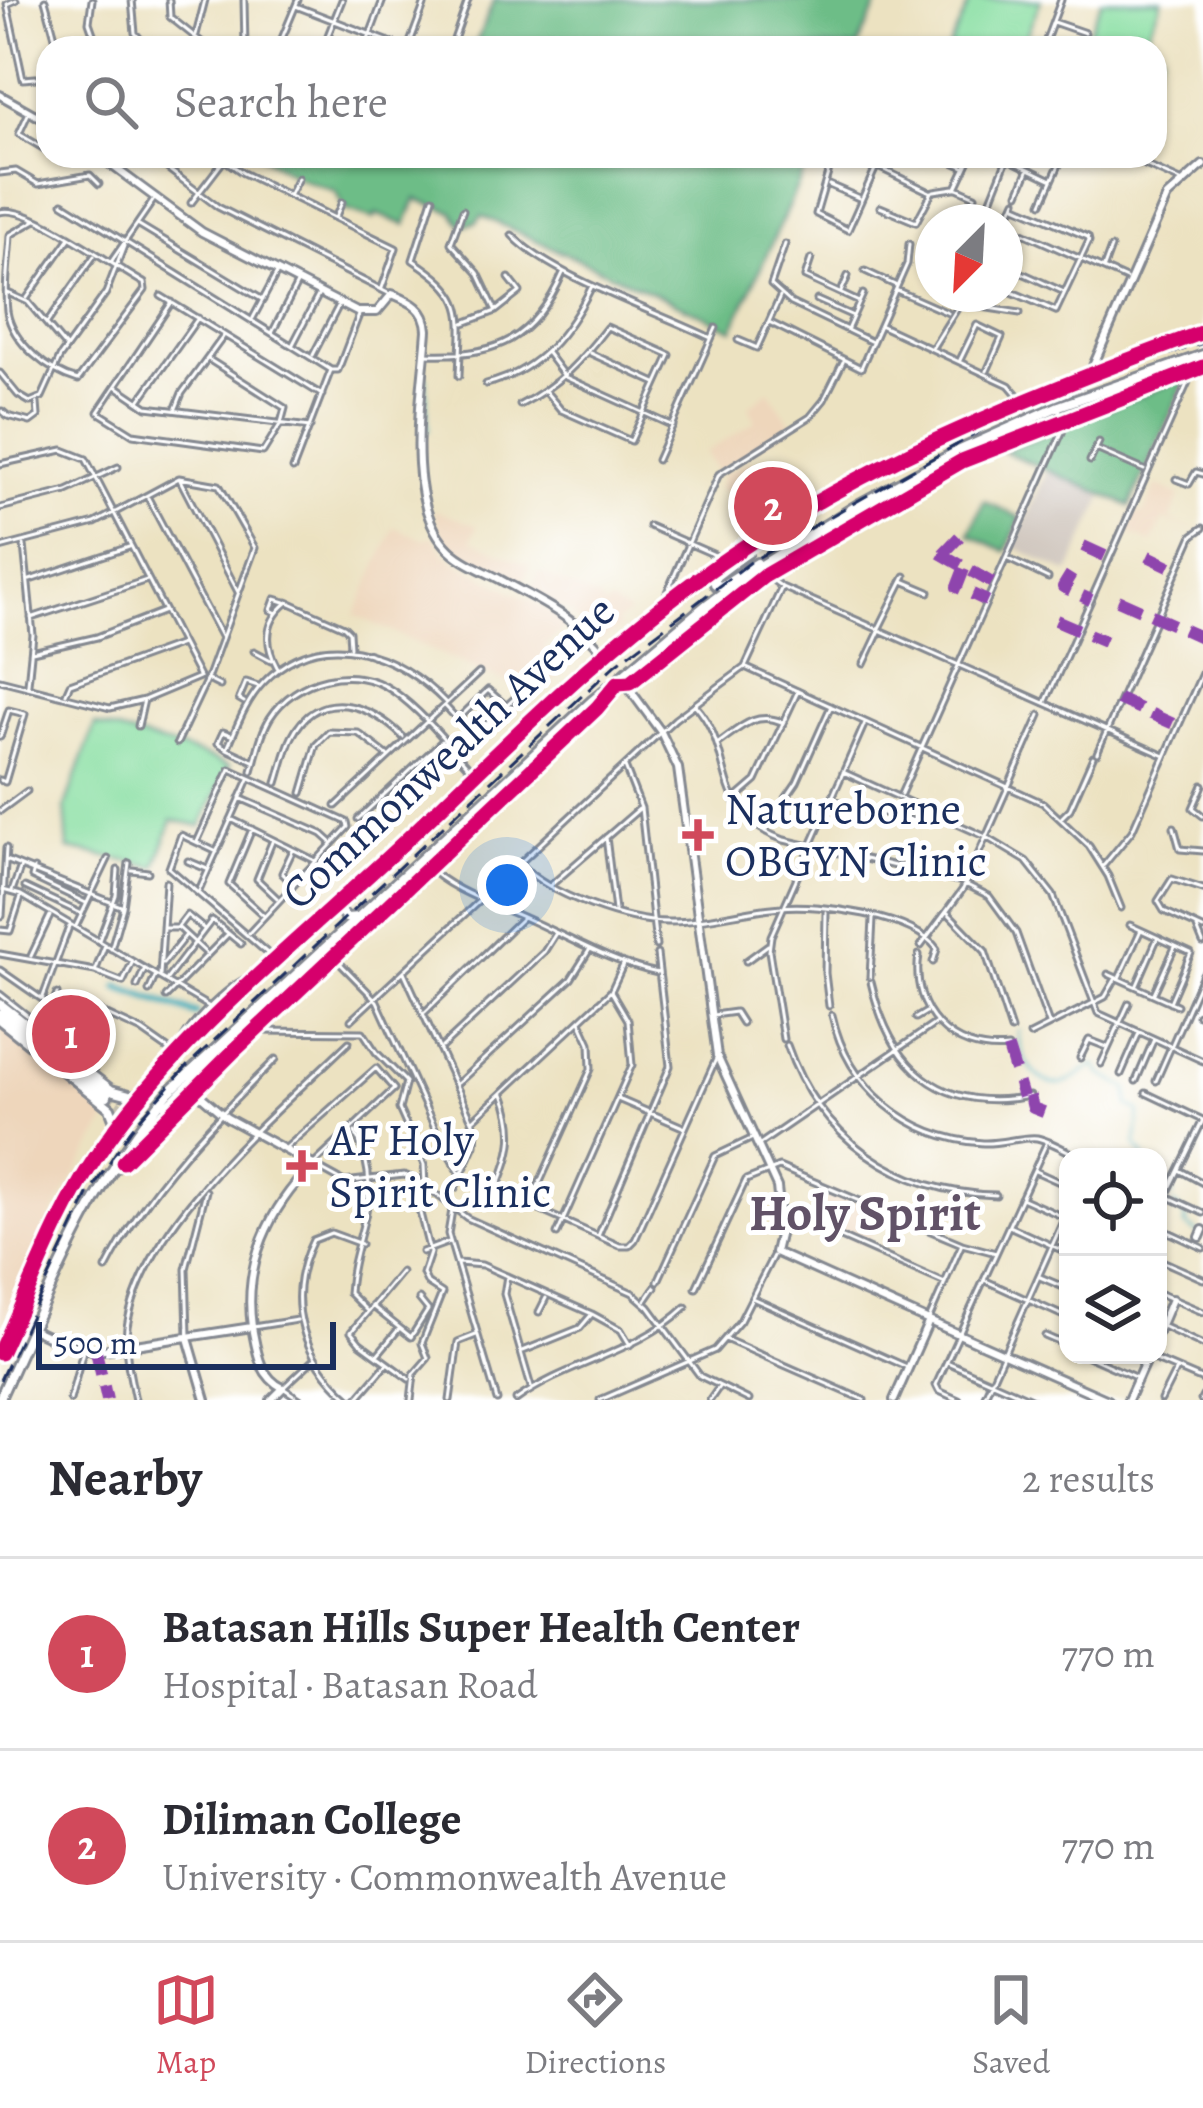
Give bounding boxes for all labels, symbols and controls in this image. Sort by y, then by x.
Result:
search box [36,36,1167,168]
icon: search [78,69,144,135]
text: Search here [174,71,388,133]
north arrow [915,204,1023,312]
pin: 2 [734,461,812,551]
street label: Commonwealth Avenue [268,581,628,923]
place label: Natureborne OBGYN Clinic [725,778,987,892]
marker: Natureborne OBGYN Clinic [682,819,714,851]
your location [477,855,537,915]
pin: 1 [32,989,110,1079]
place label: AF Holy Spirit Clinic [328,1109,551,1223]
map controls [1059,1148,1167,1364]
button: locate [1059,1148,1167,1256]
marker: AF Holy Spirit Clinic [286,1150,318,1182]
district label: Holy Spirit [749,1178,981,1248]
button: layers [1059,1256,1167,1364]
scale bar [36,1316,336,1369]
text: 500 m [54,1320,137,1365]
text: Nearby [48,1443,202,1513]
text: 2 results [1022,1452,1155,1505]
text: Batasan Hills Super Health Center [162,1596,800,1658]
text: 1 [80,1627,94,1680]
text: 770 m [1061,1627,1155,1680]
text: Hospital · Batasan Road [162,1658,538,1711]
text: Diliman College [162,1788,462,1850]
text: 2 [78,1819,96,1872]
text: 770 m [1061,1819,1155,1872]
text: University · Commonwealth Avenue [162,1850,727,1903]
tab: Map [153,1967,219,2084]
tab: Directions [525,1967,666,2084]
tab: Saved [972,1967,1050,2084]

